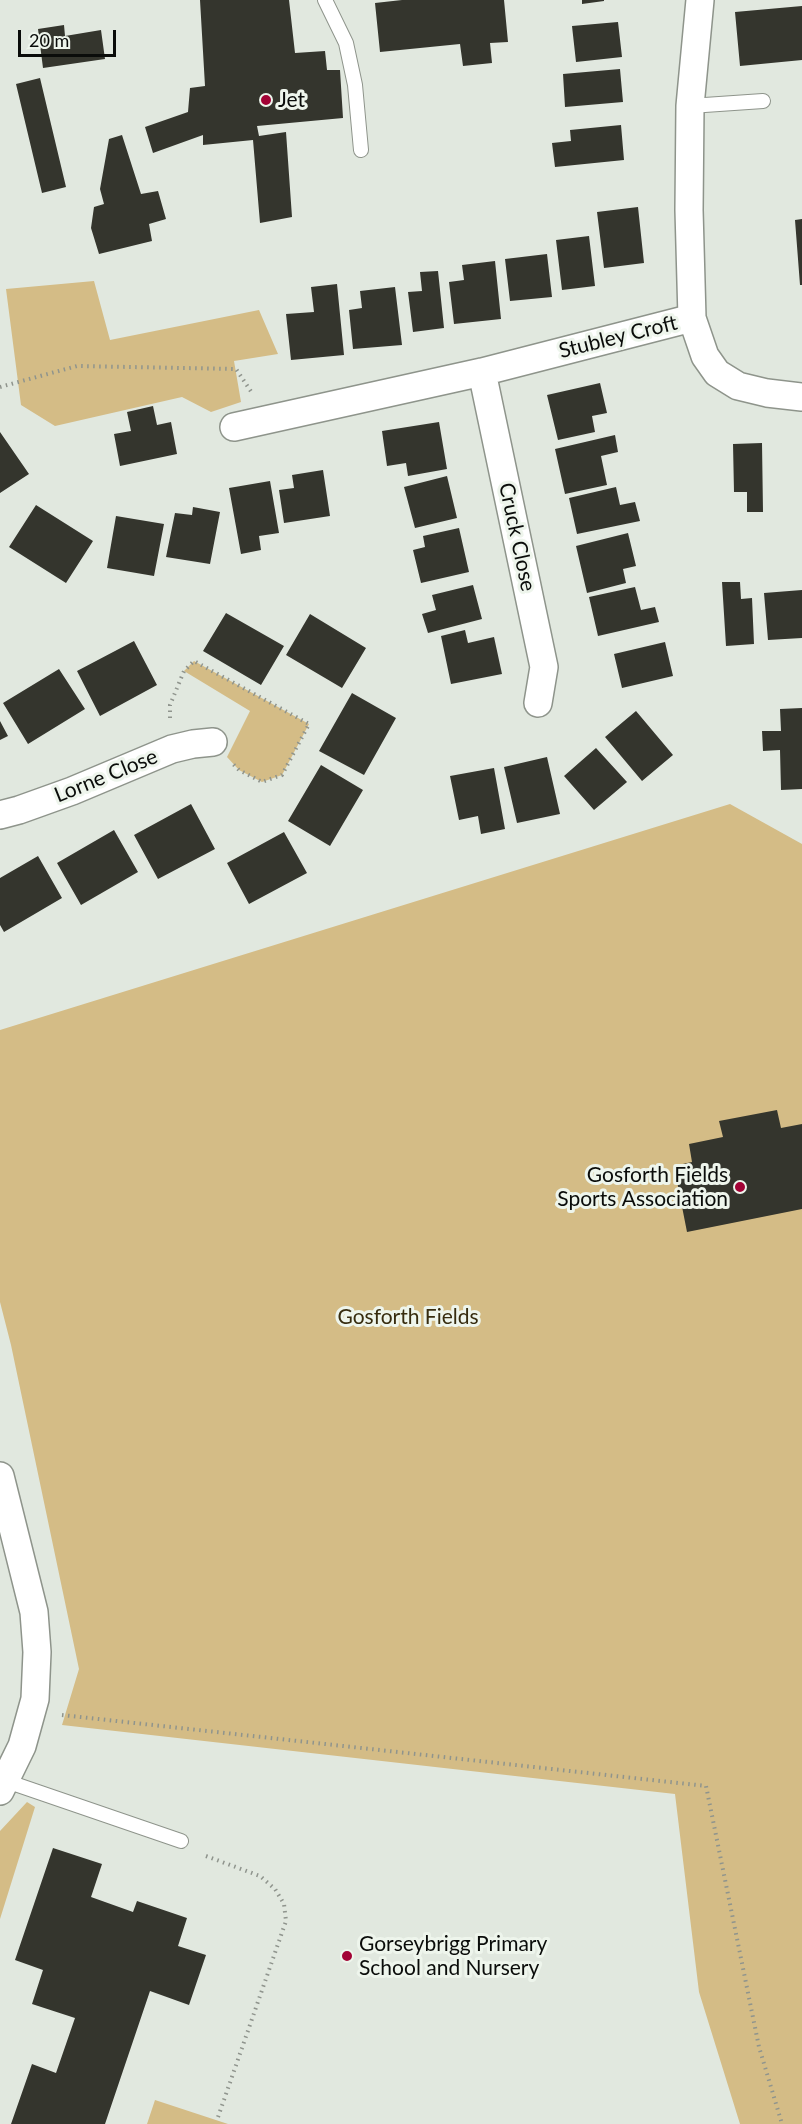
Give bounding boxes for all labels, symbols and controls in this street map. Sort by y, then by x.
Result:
scale bar [21,18,118,56]
text: 20 m [29,29,69,51]
place label: Jet [278,87,305,113]
marker: Jet [259,93,273,107]
street label: Stubley Croft [556,310,680,364]
street label: Cruck Close [493,480,541,594]
street label: Lorne Close [51,744,161,808]
place label: Gosforth Fields Sports Association [557,1162,728,1212]
marker: Gosforth Fields Sports Association [733,1180,747,1194]
park label: Gosforth Fields [337,1304,479,1330]
place label: Gorseybrigg Primary School and Nursery [359,1931,547,1981]
marker: Gorseybrigg Primary School and Nursery [340,1949,354,1963]

